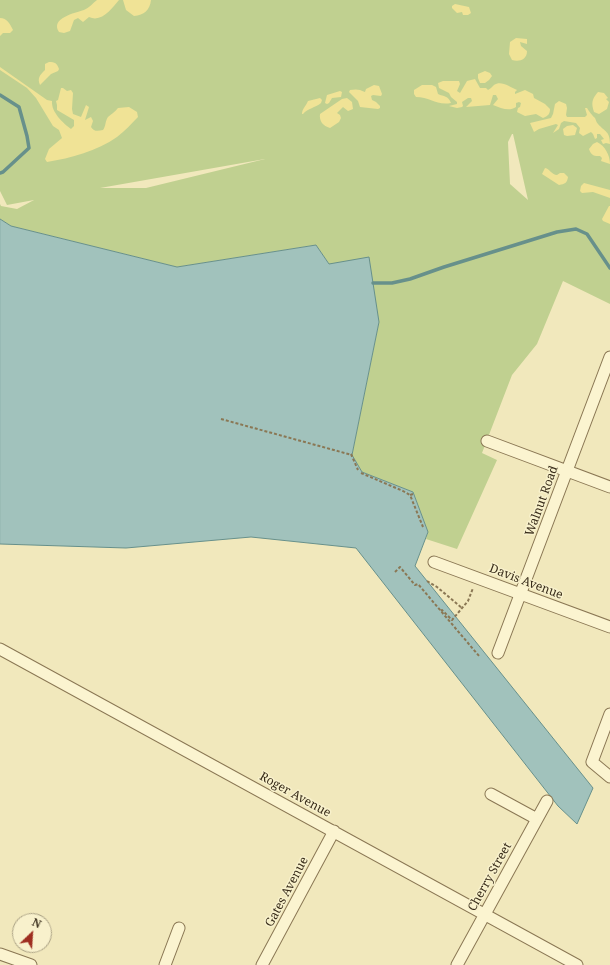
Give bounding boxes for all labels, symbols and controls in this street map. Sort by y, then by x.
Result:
street label: Walnut Road [523,464,561,538]
street label: Davis Avenue [487,561,565,603]
street label: Roger Avenue [257,769,333,821]
street label: Cherry Street [465,840,515,914]
street label: Gates Avenue [262,854,312,930]
north arrow [12,913,52,953]
text: N [30,914,44,931]

